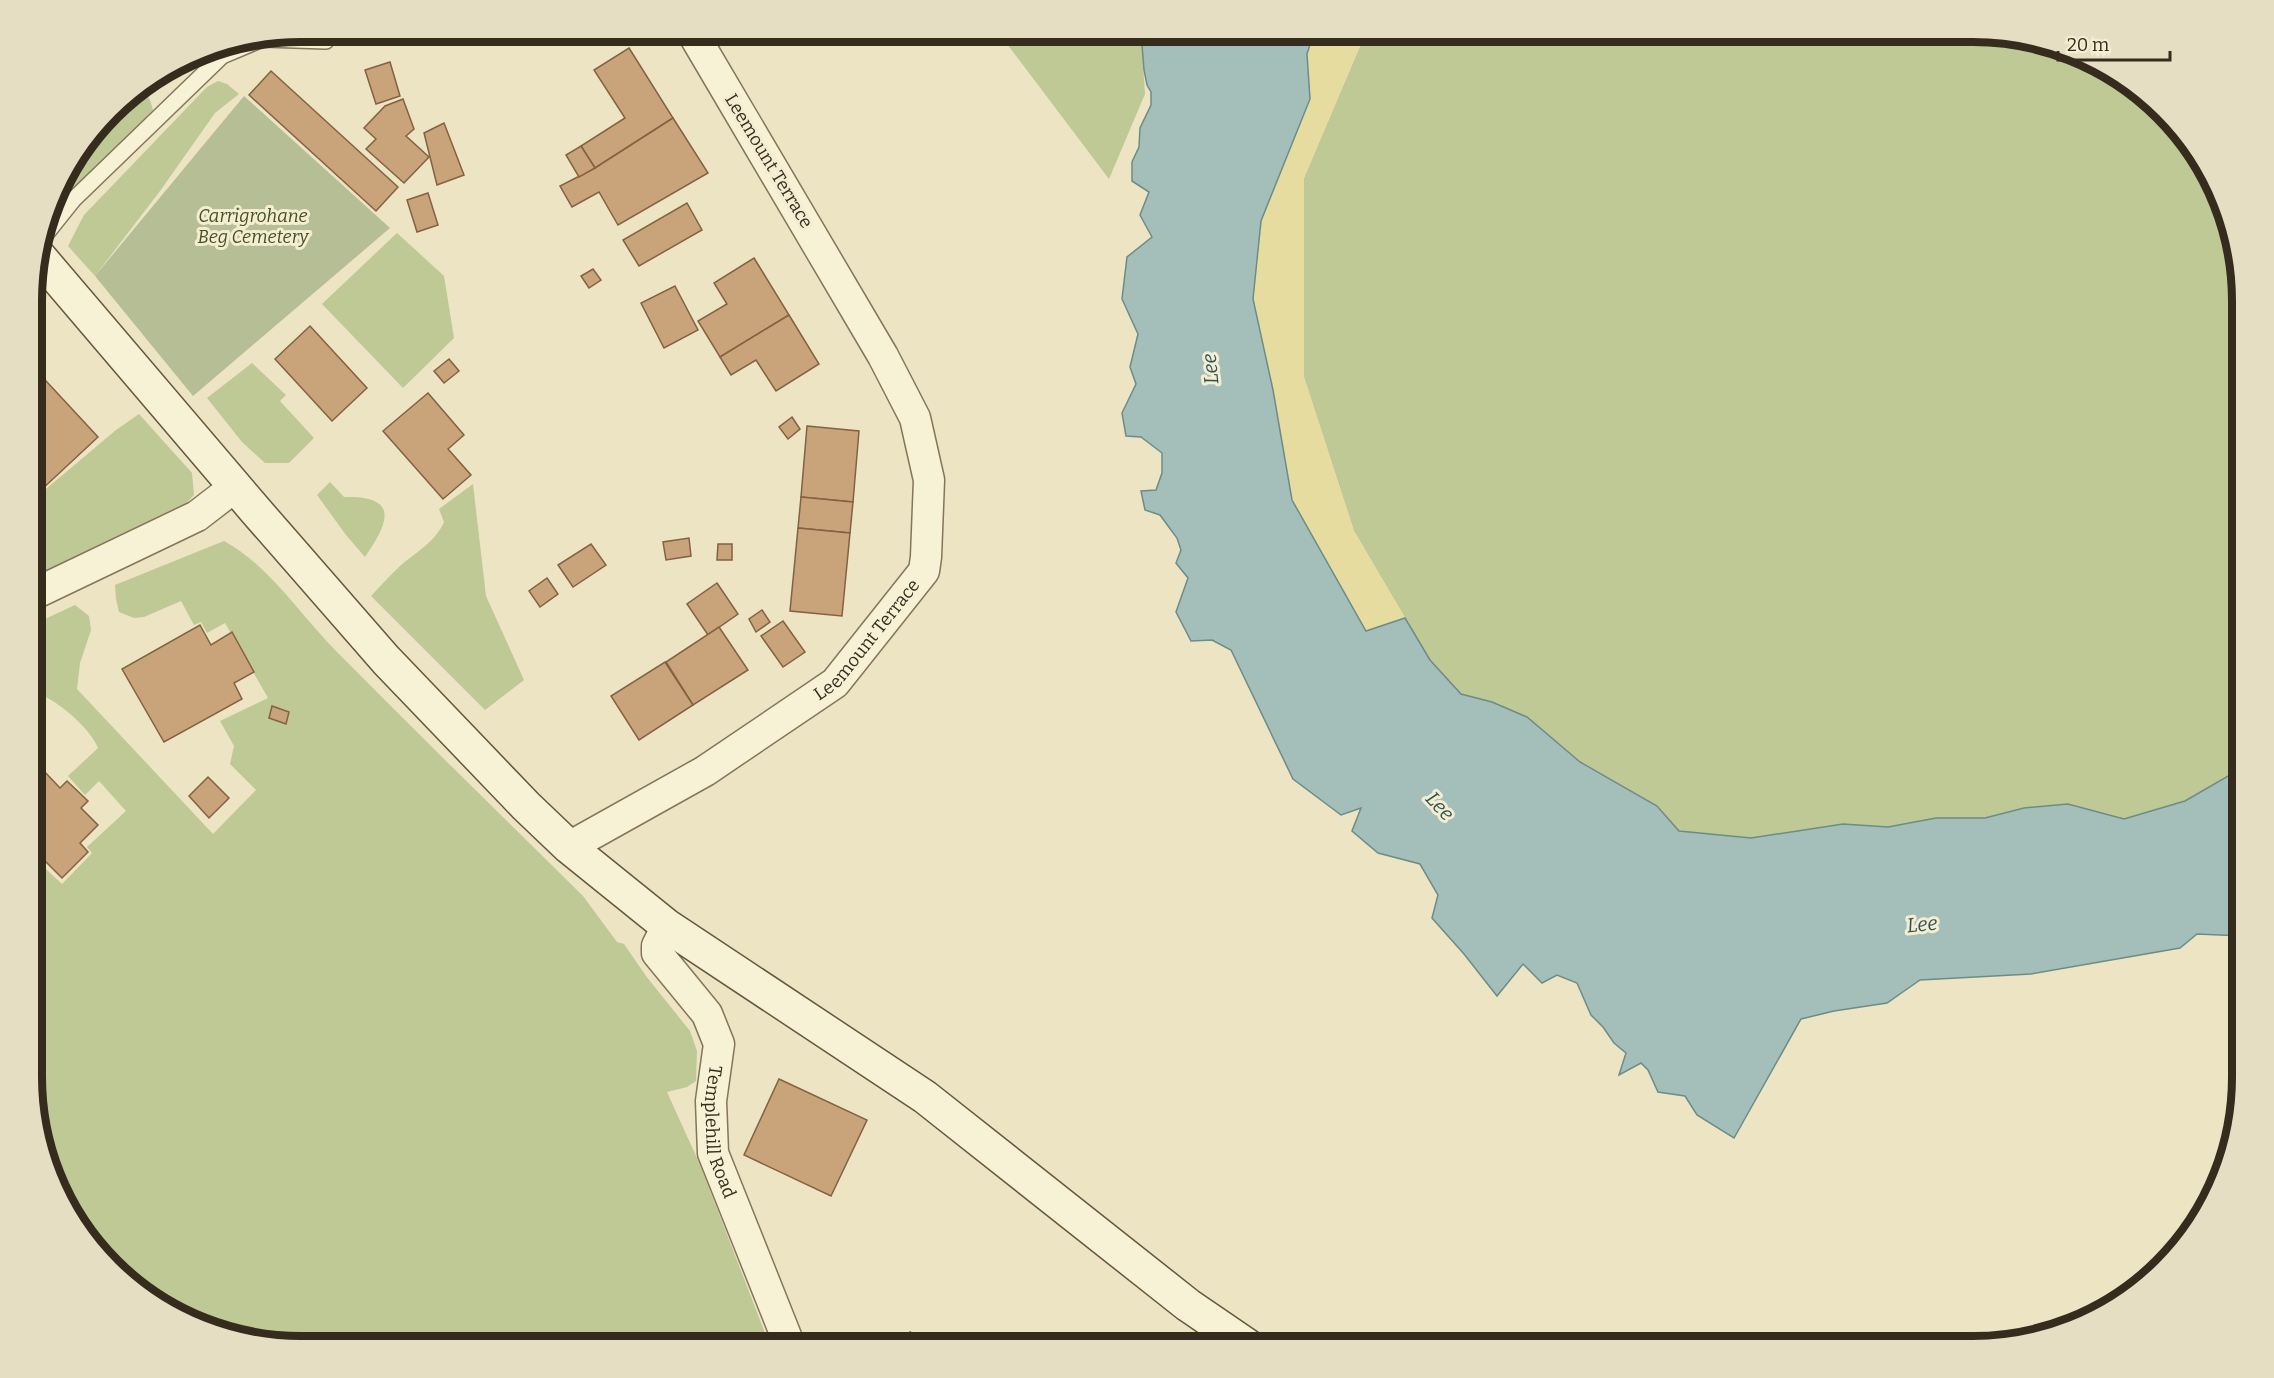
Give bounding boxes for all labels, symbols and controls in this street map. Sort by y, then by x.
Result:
scale bar [2058,24,2170,62]
text: 20 m [2067,34,2109,56]
street label: Leemount Terrace [720,90,818,232]
park label: Carrigrohane Beg Cemetery [198,205,309,248]
water label: Lee [1196,353,1224,385]
street label: Leemount Terrace [810,575,924,705]
water label: Lee [1421,787,1459,825]
water label: Lee [1906,910,1938,938]
street label: Templehill Road [700,1064,741,1202]

